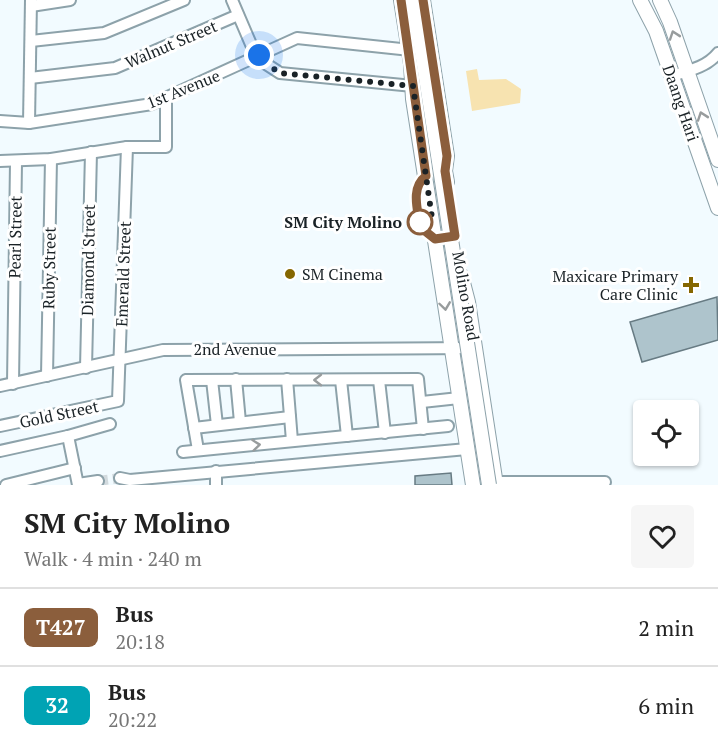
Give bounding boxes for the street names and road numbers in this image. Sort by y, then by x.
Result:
street label: Walnut Street [122,15,220,73]
street label: Daang Hari [658,62,704,145]
street label: 1st Avenue [143,64,223,114]
street label: Pearl Street [3,195,27,279]
street label: Diamond Street [76,204,100,316]
street label: Emerald Street [110,221,136,327]
street label: Ruby Street [37,227,61,309]
street label: Molino Road [447,250,485,342]
street label: 2nd Avenue [194,338,276,360]
street label: Gold Street [18,395,101,433]

